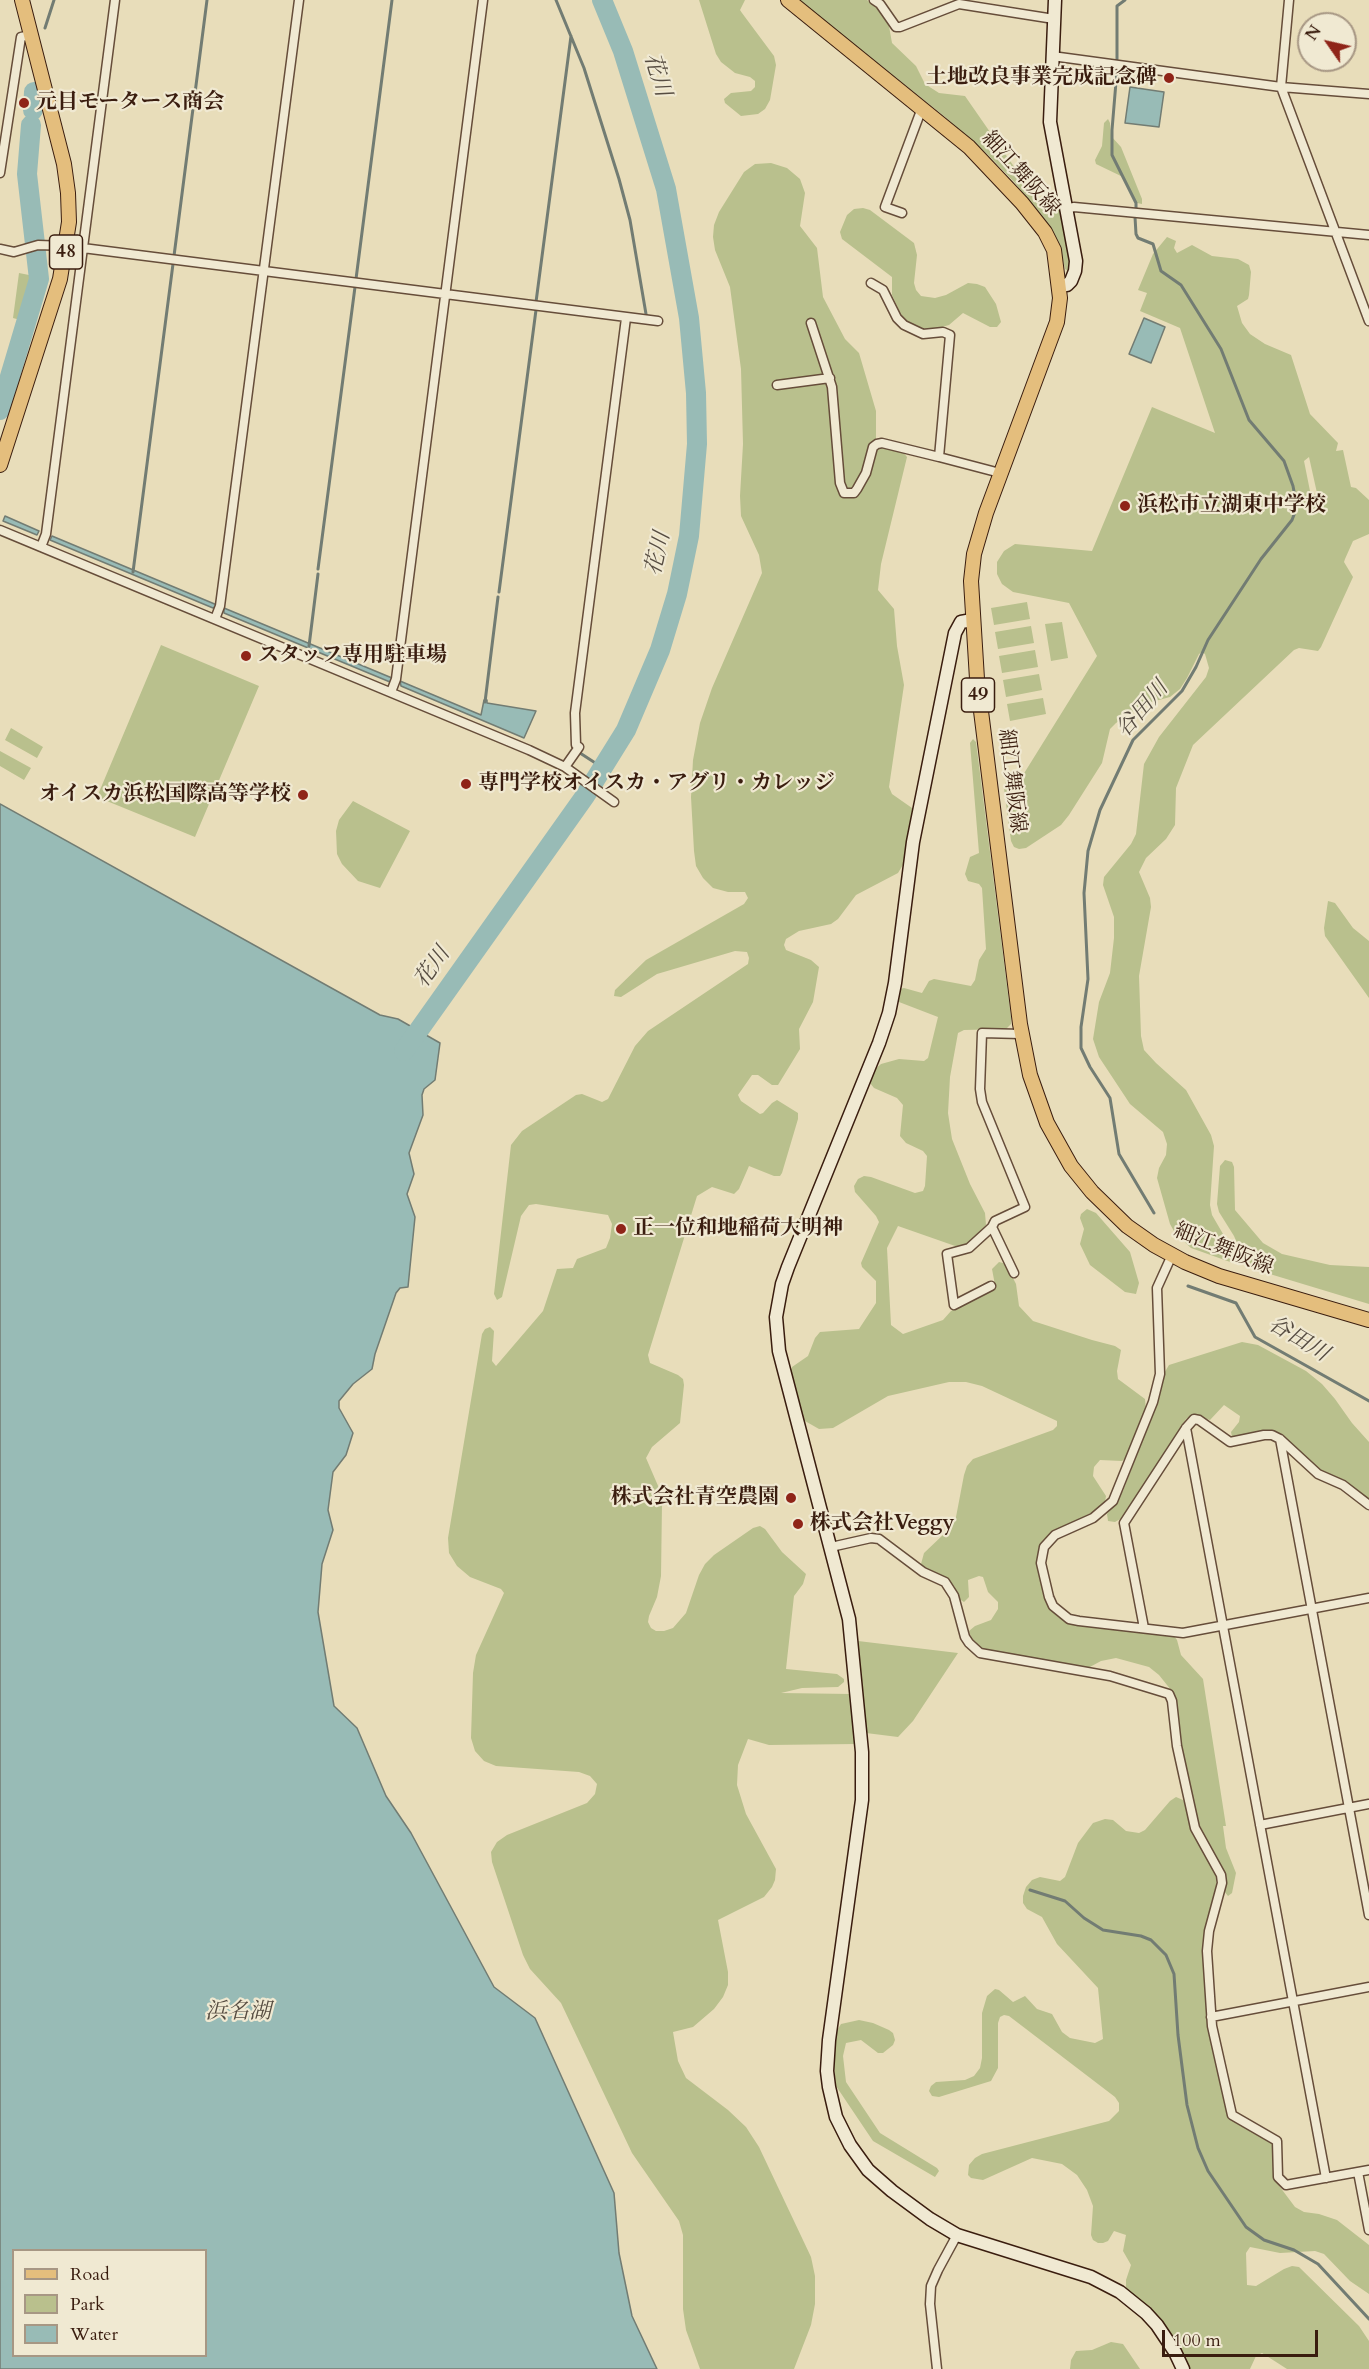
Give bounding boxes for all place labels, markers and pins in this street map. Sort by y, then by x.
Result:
place label: 土地改良事業完成記念碑 [926,65,1157,91]
marker: 土地改良事業完成記念碑 [1162,71,1176,85]
place label: 元目モータース商会 [36,90,224,116]
marker: 元目モータース商会 [17,96,31,110]
place label: 浜松市立湖東中学校 [1137,493,1326,519]
marker: 浜松市立湖東中学校 [1118,499,1132,513]
place label: スタッフ専用駐車場 [258,643,447,669]
marker: スタッフ専用駐車場 [239,649,253,663]
place label: 専門学校オイスカ・アグリ・カレッジ [478,771,835,797]
marker: 専門学校オイスカ・アグリ・カレッジ [459,777,473,791]
place label: オイスカ浜松国際高等学校 [39,782,291,808]
marker: オイスカ浜松国際高等学校 [296,788,310,802]
place label: 正一位和地稲荷大明神 [633,1216,843,1242]
marker: 正一位和地稲荷大明神 [614,1222,628,1236]
place label: 株式会社青空農園 [611,1485,779,1511]
marker: 株式会社青空農園 [784,1491,798,1505]
place label: 株式会社Veggy [810,1511,954,1537]
marker: 株式会社Veggy [791,1517,805,1531]

